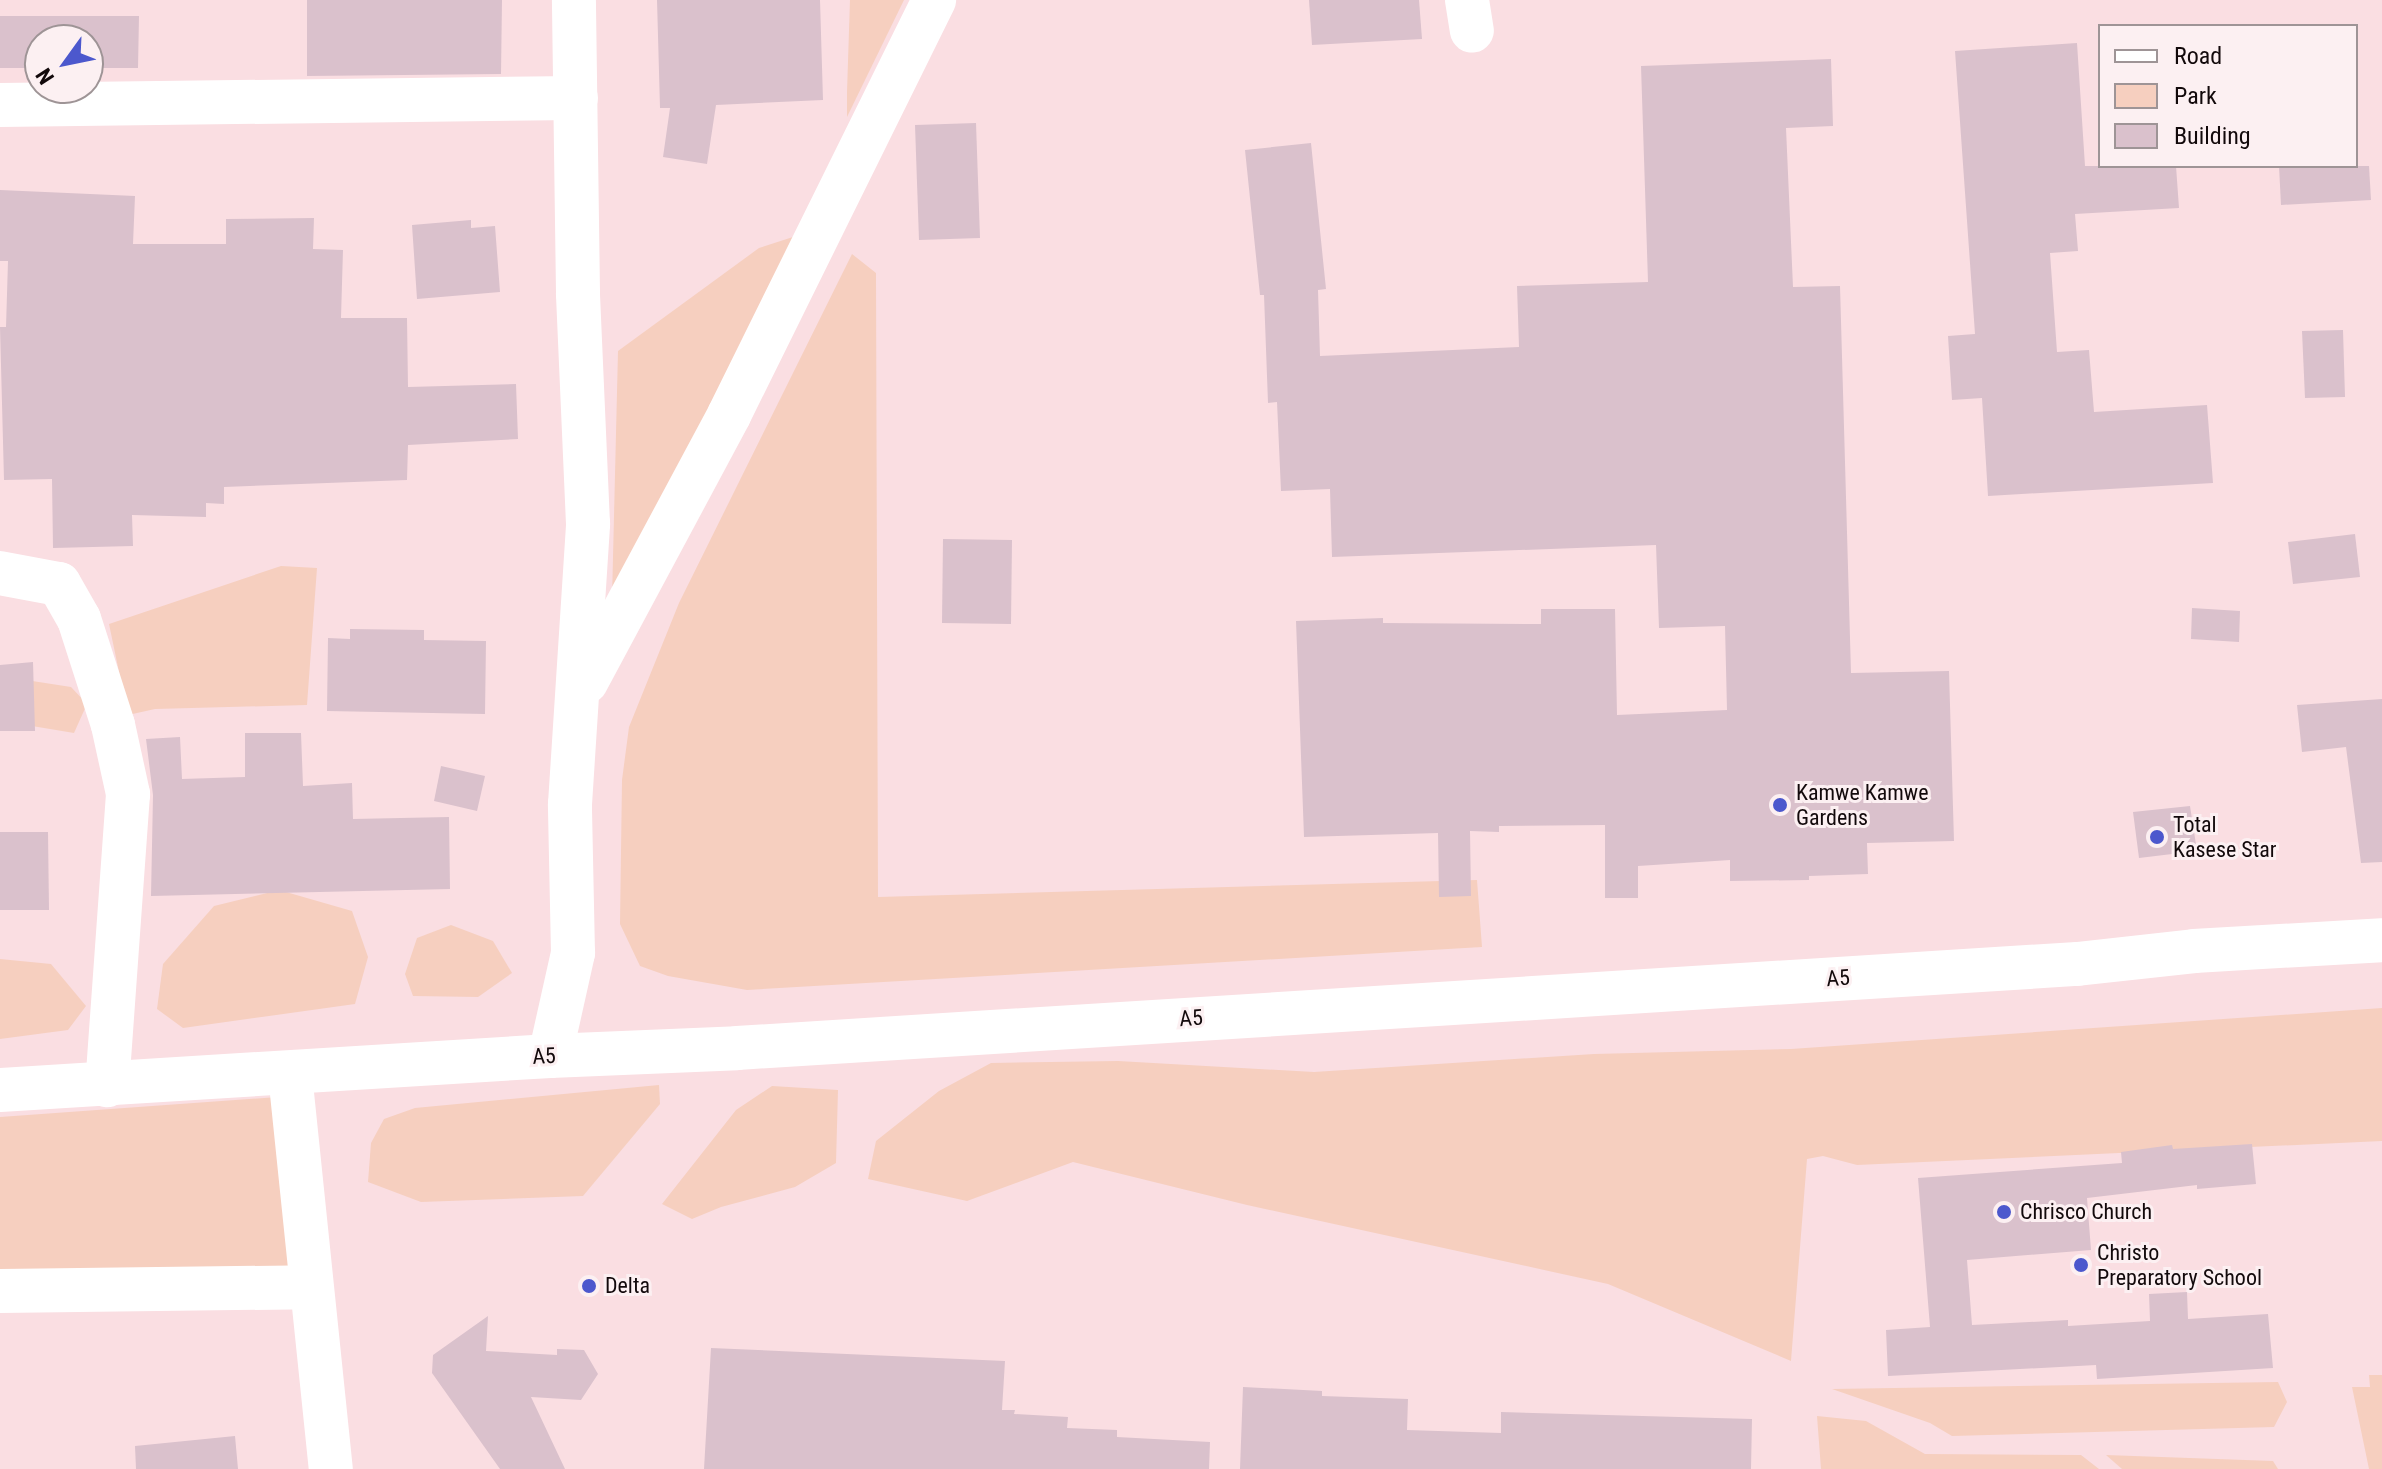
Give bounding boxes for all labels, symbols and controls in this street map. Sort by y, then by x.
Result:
north arrow [24,24,104,104]
legend [2098,24,2358,168]
text: Road [2174,42,2222,70]
text: N [31,64,59,89]
text: Park [2174,82,2217,110]
text: Building [2174,122,2251,150]
place label: Kamwe Kamwe Gardens [1796,779,1928,830]
marker: Kamwe Kamwe Gardens [1771,796,1789,814]
place label: Total Kasese Star [2173,811,2276,862]
marker: Total Kasese Star [2148,828,2166,846]
street label: A5 [1825,964,1851,992]
street label: A5 [1178,1004,1204,1032]
street label: A5 [532,1042,556,1070]
place label: Chrisco Church [2020,1199,2152,1225]
marker: Chrisco Church [1995,1203,2013,1221]
place label: Christo Preparatory School [2097,1239,2262,1290]
marker: Christo Preparatory School [2072,1256,2090,1274]
place label: Delta [605,1273,650,1299]
marker: Delta [580,1277,598,1295]

